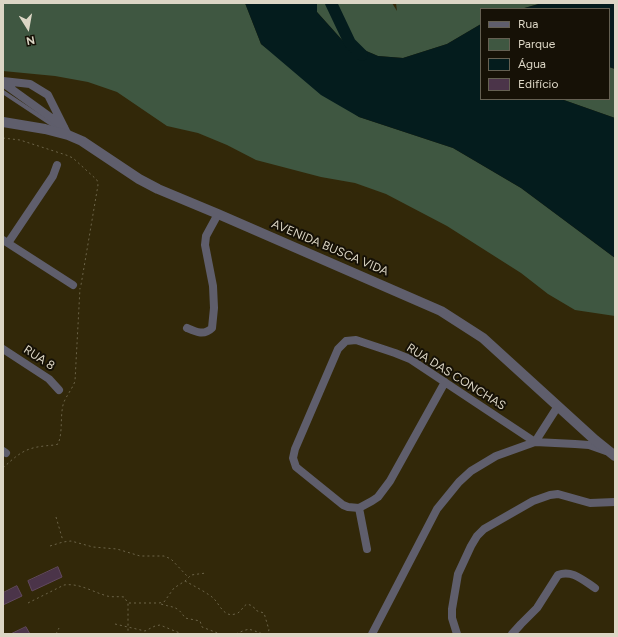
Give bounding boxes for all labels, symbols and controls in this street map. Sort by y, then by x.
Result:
north arrow [8,8,48,48]
legend [480,8,610,100]
text: Rua [518,17,538,31]
text: N [25,33,36,47]
text: Parque [518,37,555,51]
text: Água [518,57,546,71]
text: Edifício [518,77,558,91]
street label: AVENIDA BUSCA VIDA [269,217,391,279]
street label: RUA DAS CONCHAS [404,341,508,413]
street label: RUA 8 [21,343,57,373]

